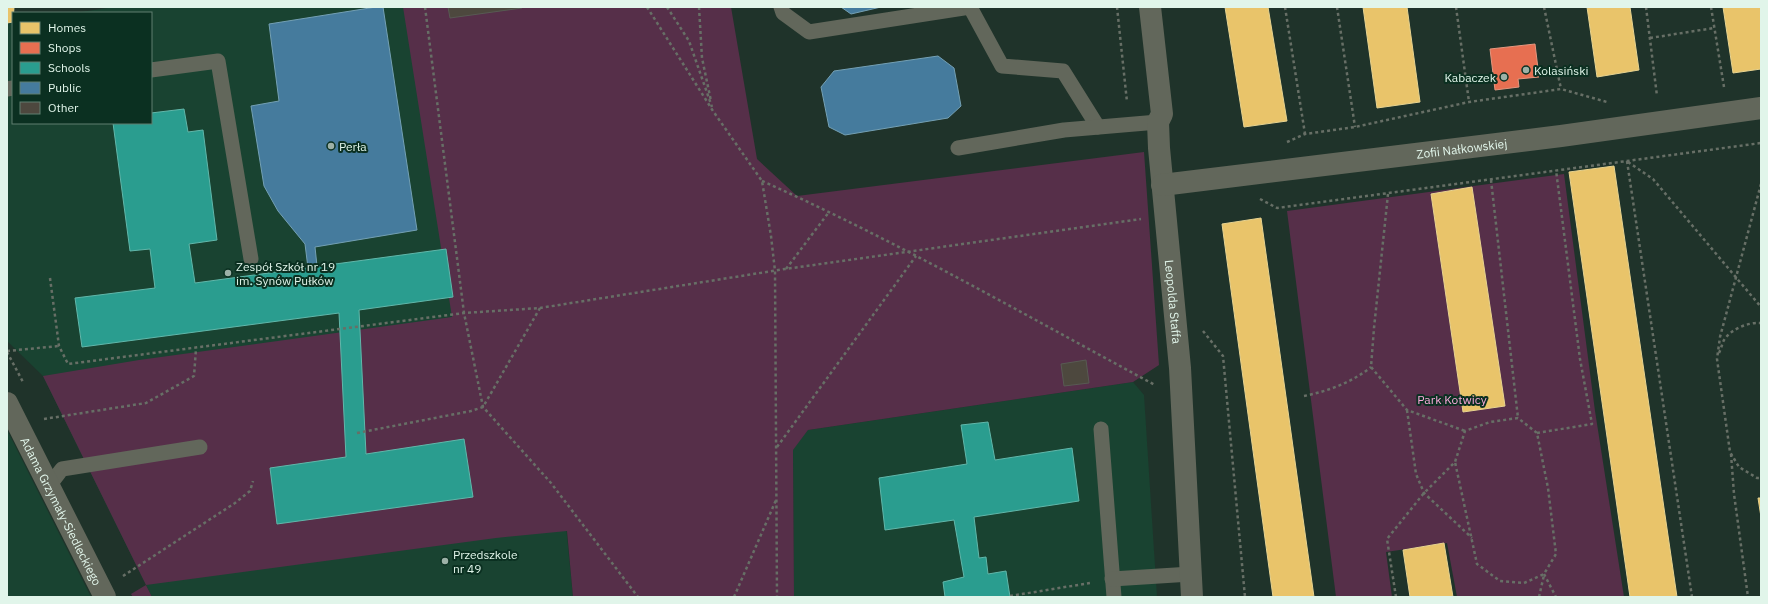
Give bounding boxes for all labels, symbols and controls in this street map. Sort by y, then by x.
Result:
legend [12,12,152,124]
text: Homes [48,20,86,35]
text: Shops [48,40,81,55]
text: Schools [48,60,91,75]
place label: Kolasiński [1534,63,1589,78]
marker: Kolasiński [1521,65,1531,75]
place label: Kabaczek [1444,70,1497,85]
marker: Kabaczek [1499,72,1509,82]
text: Public [48,80,81,95]
text: Other [48,100,79,115]
street label: Zofii Nałkowskiej [1416,135,1508,161]
place label: Perła [339,139,367,154]
marker: Perła [326,141,336,151]
place label: Zespół Szkół nr 19 im. Synów Pułków [236,259,335,288]
street label: Leopolda Staffa [1162,259,1185,345]
marker: Zespół Szkół nr 19 im. Synów Pułków [223,268,233,278]
park label: Park Kotwicy [1417,392,1487,407]
street label: Adama Grzymały-Siedleckiego [18,434,105,588]
place label: Przedszkole nr 49 [453,547,518,576]
marker: Przedszkole nr 49 [440,556,450,566]

